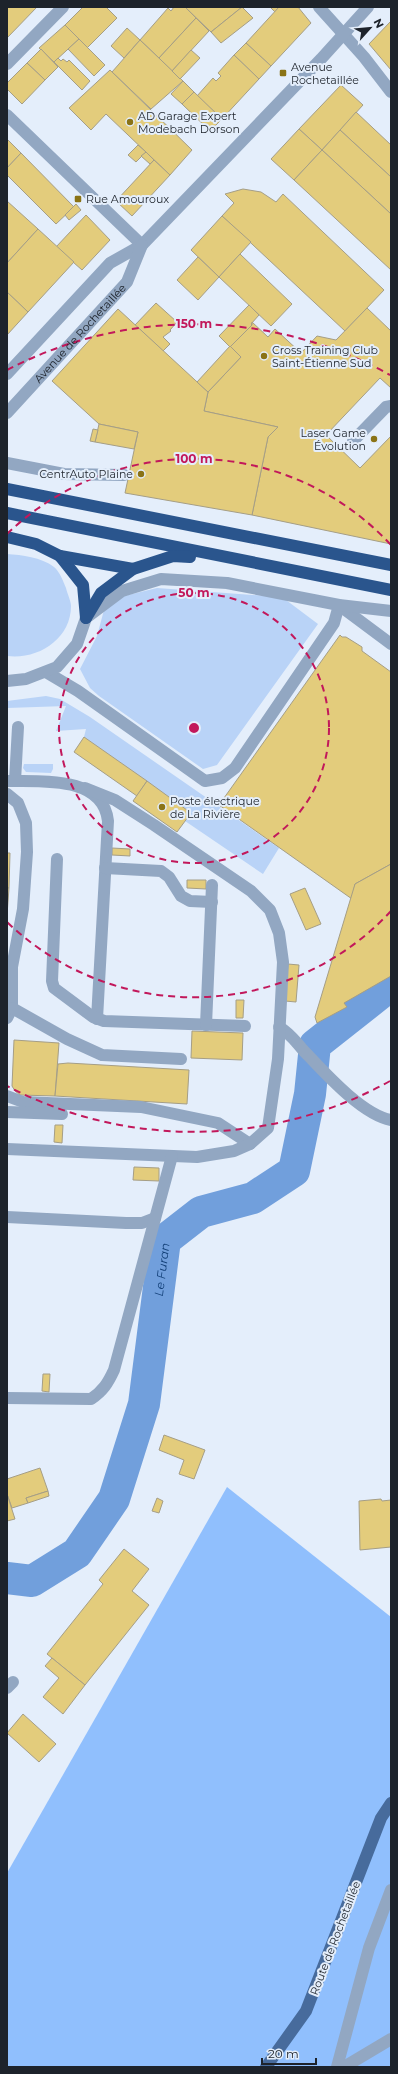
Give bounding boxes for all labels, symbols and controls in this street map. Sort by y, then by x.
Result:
north arrow [350,8,390,48]
text: N [371,16,387,31]
place label: Avenue Rochetaillée [291,60,359,87]
marker: Avenue Rochetaillée [278,68,288,78]
place label: AD Garage Expert Modebach Dorson [138,109,240,136]
marker: AD Garage Expert Modebach Dorson [125,117,135,127]
place label: Rue Amouroux [86,192,169,206]
marker: Rue Amouroux [73,194,83,204]
street label: Avenue de Rochetaillée [31,281,129,386]
text: 150 m [176,316,212,331]
place label: Cross Training Club Saint-Étienne Sud [272,343,378,370]
marker: Cross Training Club Saint-Étienne Sud [259,351,269,361]
place label: Laser Game Évolution [300,426,366,453]
marker: Laser Game Évolution [369,434,379,444]
text: 100 m [176,451,212,466]
place label: CentrAuto Plaine [39,467,133,481]
marker: CentrAuto Plaine [136,469,146,479]
text: 50 m [178,585,210,600]
centre of rings [187,721,201,735]
place label: Poste électrique de La Rivière [170,794,260,821]
marker: Poste électrique de La Rivière [157,802,167,812]
water label: Le Furan [150,1242,172,1297]
street label: Route de Rochetaillée [307,1879,363,1997]
scale bar [262,2040,316,2066]
text: 20 m [268,2046,299,2061]

